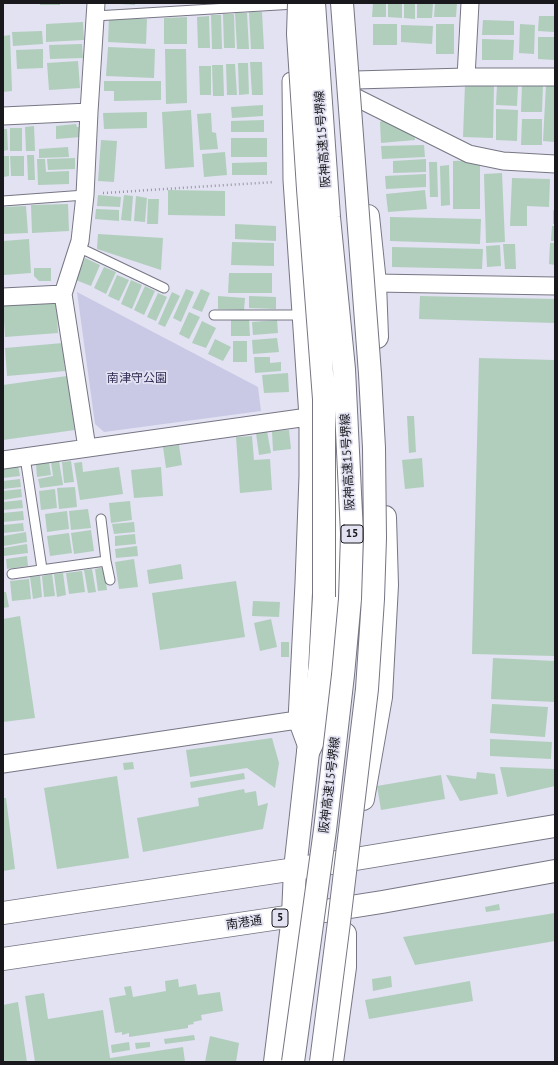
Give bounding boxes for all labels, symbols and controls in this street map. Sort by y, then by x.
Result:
street label: 阪神高速15号堺線 [312,90,334,188]
park label: 南津守公園 [107,372,167,386]
street label: 阪神高速15号堺線 [338,413,358,511]
road number: 15 [341,525,363,543]
street label: 阪神高速15号堺線 [317,736,343,834]
road number: 5 [272,909,288,927]
street label: 南港通 [225,913,263,933]

